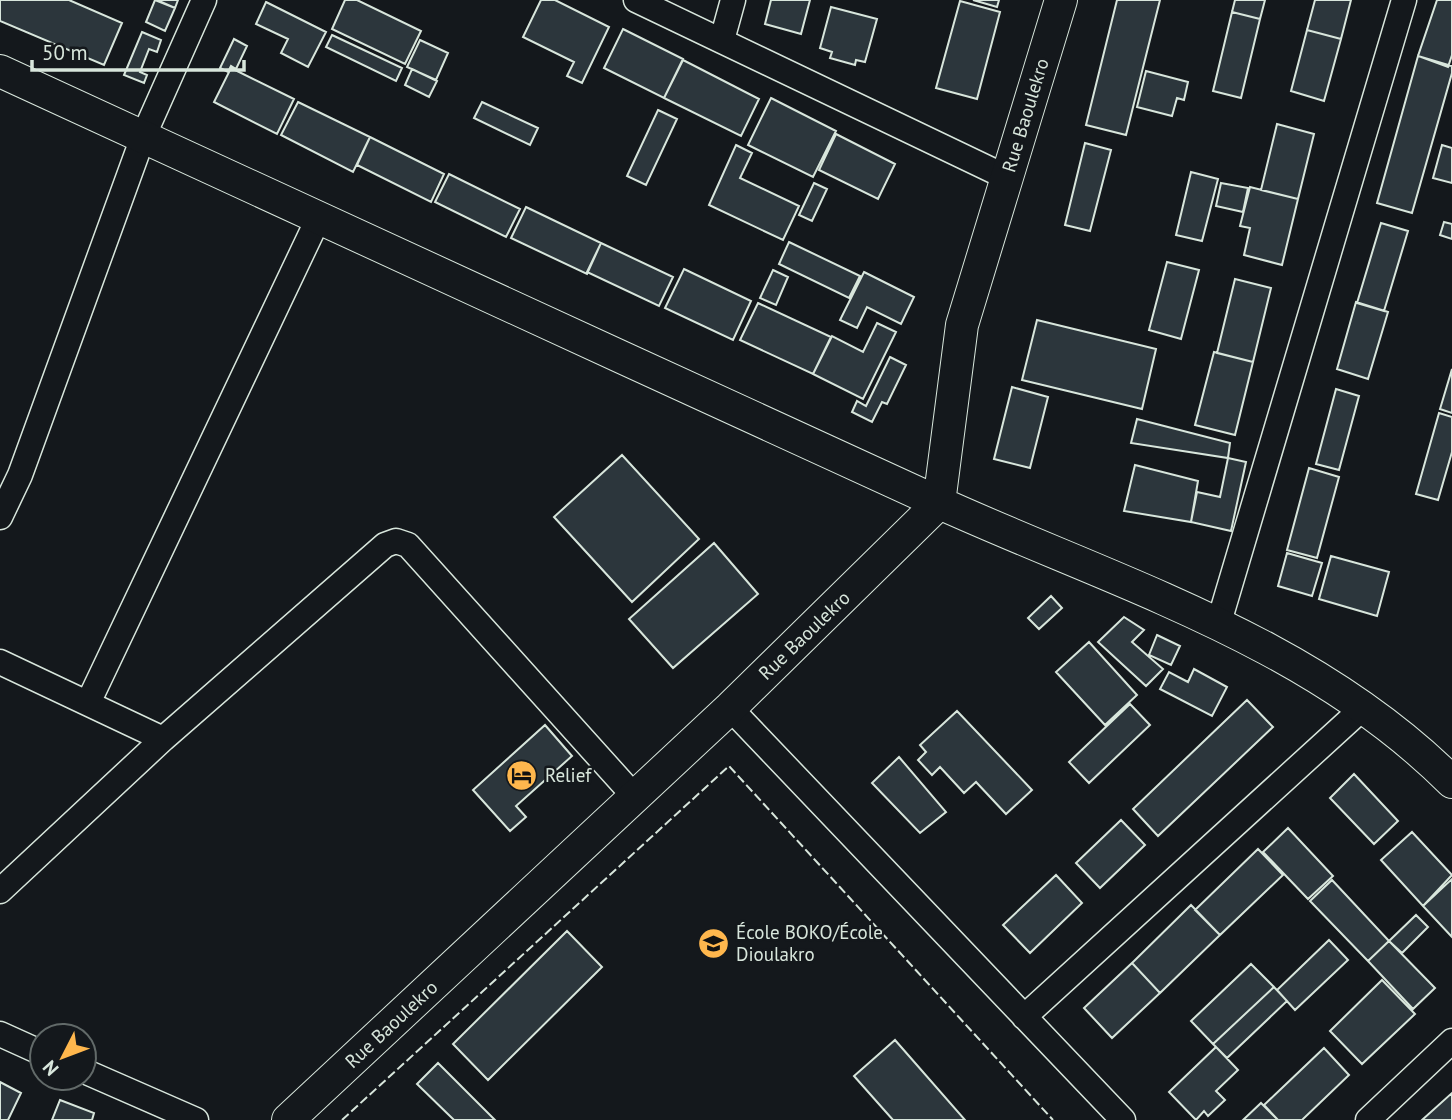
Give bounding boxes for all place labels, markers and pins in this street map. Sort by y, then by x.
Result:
hotel icon: Relief [505,758,539,792]
place label: Relief [545,763,592,787]
place label: École BOKO/École Dioulakro [736,920,883,966]
school or university icon: École BOKO/École Dioulakro [696,926,730,960]

